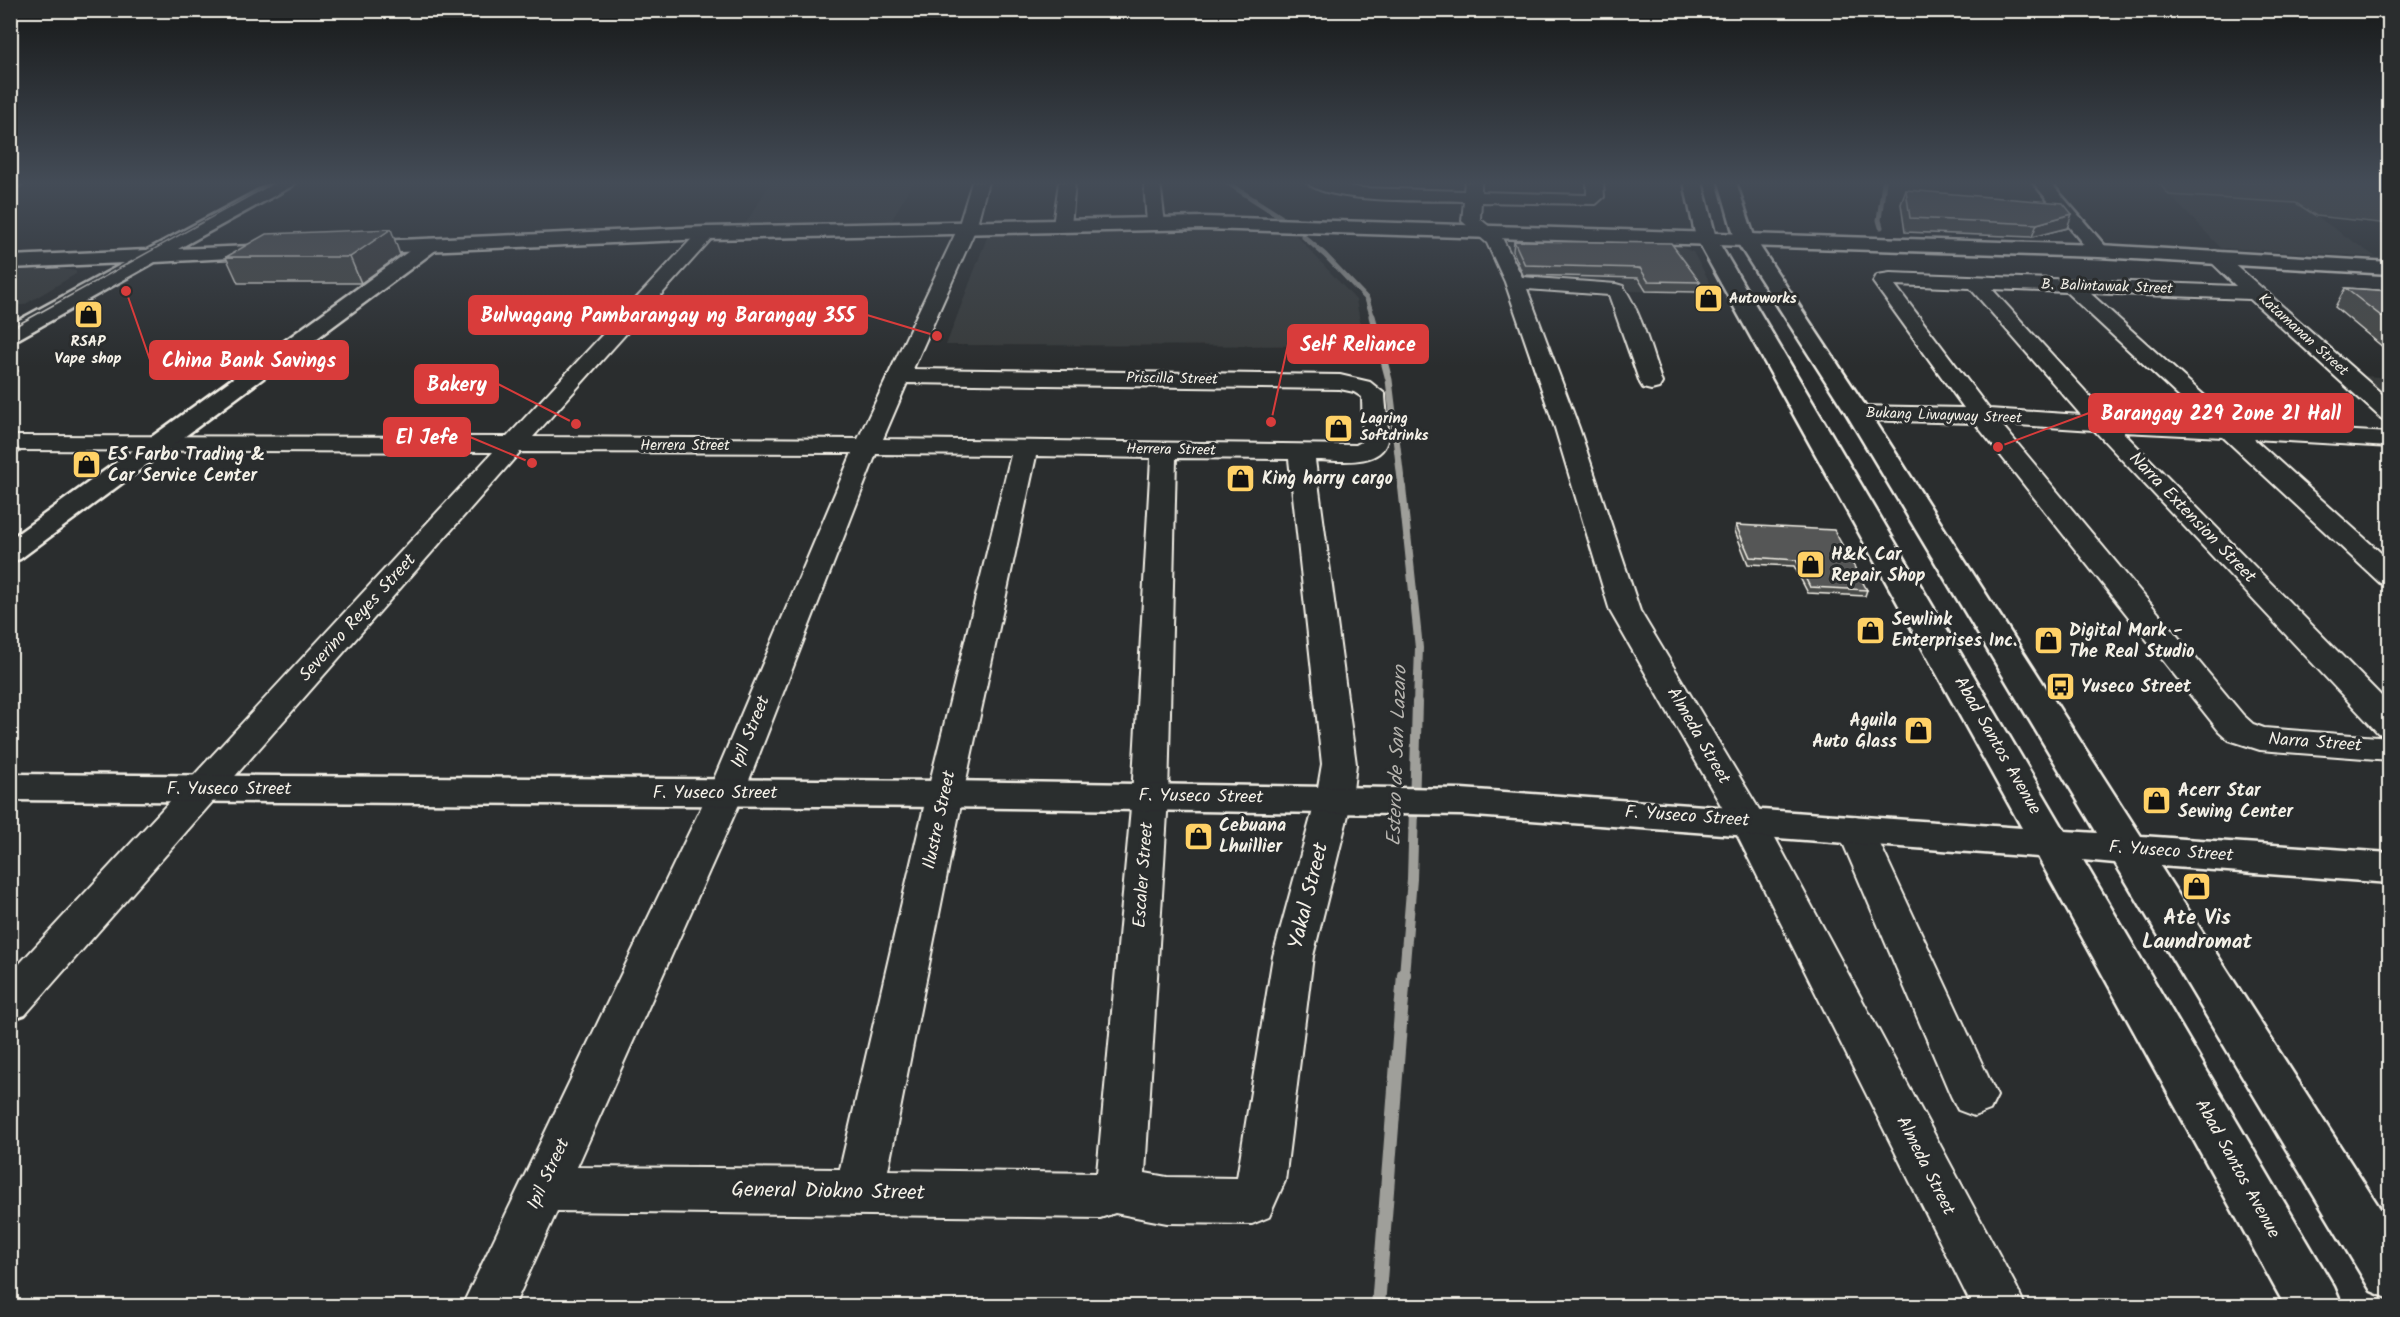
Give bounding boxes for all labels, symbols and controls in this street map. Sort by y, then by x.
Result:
street label: B. Balintawak Street [2041,273,2174,301]
shop icon: Autoworks [1692,283,1724,315]
place label: Autoworks [1729,287,1797,311]
street label: Katamanan Street [2252,288,2354,382]
callout: Bulwagang Pambarangay ng Barangay 355 [469,296,867,334]
shop icon: RSAP Vape shop [72,299,104,331]
text: Bulwagang Pambarangay ng Barangay 355 [481,301,857,333]
callout: Self Reliance [1288,325,1428,363]
place label: RSAP Vape shop [54,330,122,371]
text: Self Reliance [1300,330,1416,362]
callout: China Bank Savings [150,341,348,379]
text: China Bank Savings [162,346,337,378]
callout: Bakery [415,365,498,403]
street label: Priscilla Street [1126,366,1218,392]
text: Bakery [427,370,488,402]
callout: Barangay 229 Zone 21 Hall [2089,394,2353,432]
text: Barangay 229 Zone 21 Hall [2101,399,2342,431]
street label: Bukang Liwayway Street [1866,401,2023,431]
place label: Lagring Softdrinks [1360,407,1429,448]
shop icon: Lagring Softdrinks [1323,412,1355,444]
callout: El Jefe [384,418,470,456]
text: El Jefe [396,423,458,455]
street label: Herrera Street [640,434,730,458]
street label: Herrera Street [1126,437,1216,463]
place label: ES Farbo Trading & Car Service Center [108,441,265,491]
street label: Narra Extension Street [2121,445,2263,591]
shop icon: ES Farbo Trading & Car Service Center [71,449,103,481]
shop icon: King harry cargo [1225,463,1257,495]
place label: King harry cargo [1262,465,1393,494]
place label: H&K Car Repair Shop [1831,541,1926,591]
street label: Severino Reyes Street [292,546,424,689]
shop icon: H&K Car Repair Shop [1794,549,1826,581]
place label: Sewlink Enterprises Inc. [1892,606,2017,656]
shop icon: Sewlink Enterprises Inc. [1855,614,1887,646]
place label: Digital Mark - The Real Studio [2069,617,2195,667]
shop icon: Digital Mark - The Real Studio [2032,625,2064,657]
water label: Estero de San Lazaro [1379,663,1417,847]
street label: Abad Santos Avenue [1946,671,2048,821]
bus stop icon: Yuseco Street [2044,671,2076,703]
place label: Yuseco Street [2081,673,2192,702]
street label: Almeda Street [1658,682,1738,791]
street label: Ipil Street [723,690,779,773]
place label: Aguila Auto Glass [1812,707,1898,757]
shop icon: Aguila Auto Glass [1902,715,1934,747]
street label: Narra Street [2267,725,2364,761]
street label: Ilustre Street [915,767,965,872]
street label: F. Yuseco Street [167,775,292,804]
place label: Acerr Star Sewing Center [2178,777,2295,827]
street label: F. Yuseco Street [653,779,778,808]
street label: F. Yuseco Street [1138,781,1265,813]
shop icon: Acerr Star Sewing Center [2141,785,2173,817]
street label: F. Yuseco Street [1624,798,1751,836]
place label: Cebuana Lhuillier [1219,812,1286,862]
street label: Escaler Street [1126,820,1162,929]
shop icon: Cebuana Lhuillier [1182,820,1214,852]
street label: F. Yuseco Street [2108,833,2235,871]
street label: Yakal Street [1280,839,1338,953]
shop icon: Ate Vis Laundromat [2181,871,2213,903]
place label: Ate Vis Laundromat [2142,902,2252,959]
street label: Abad Santos Avenue [2187,1094,2287,1244]
street label: Almeda Street [1888,1111,1963,1222]
street label: Ipil Street [520,1133,579,1214]
street label: General Diokno Street [731,1174,926,1210]

